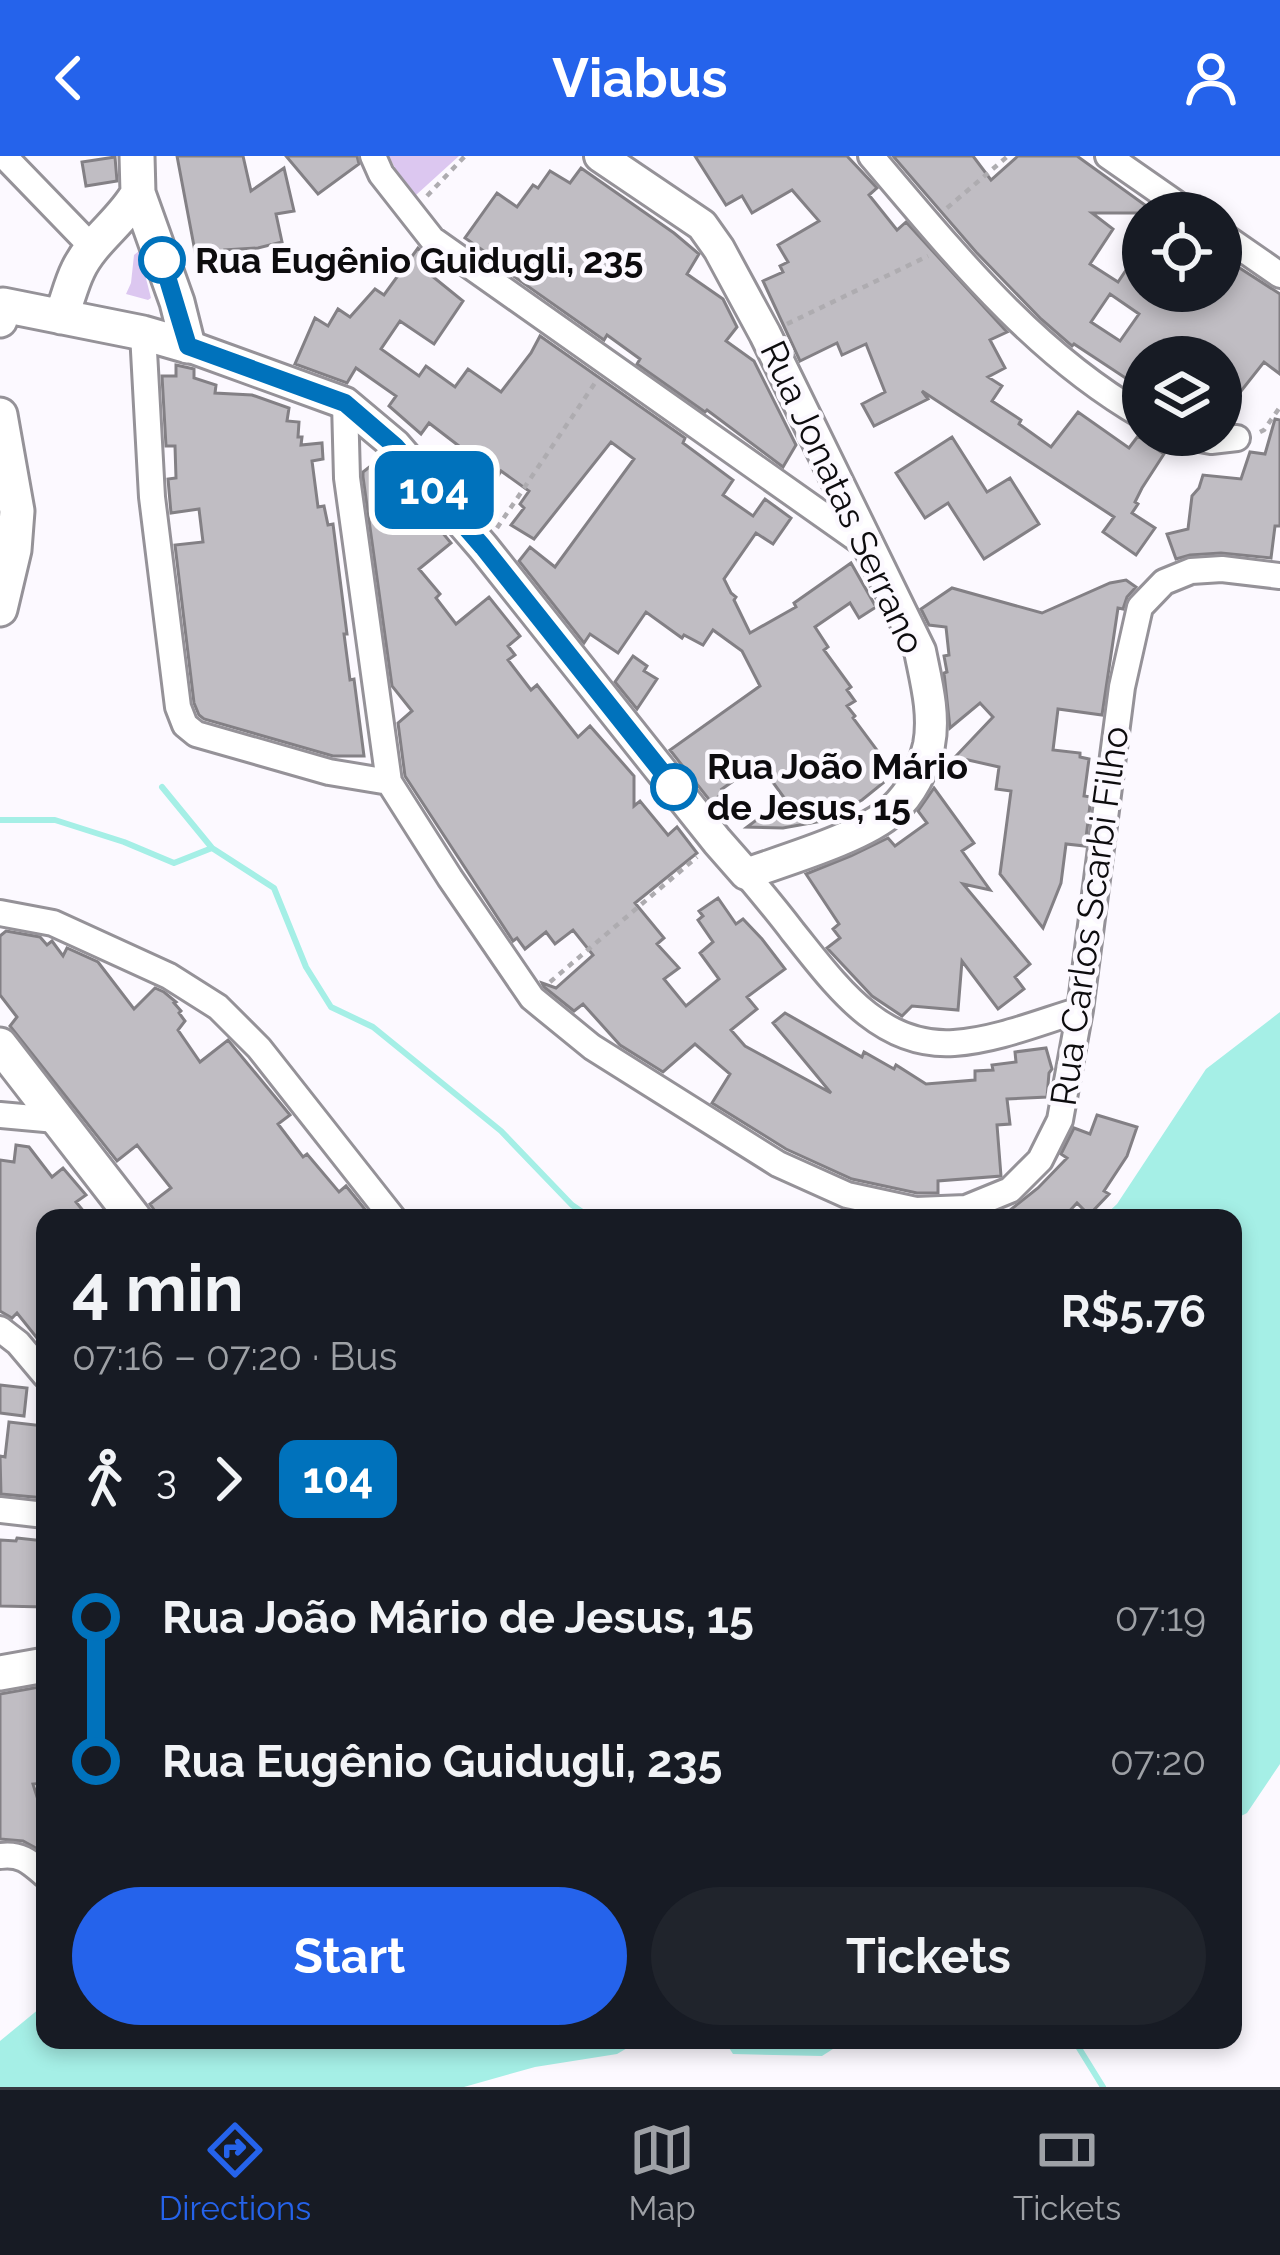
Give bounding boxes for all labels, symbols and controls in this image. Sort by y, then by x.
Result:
icon: back [36,45,102,111]
icon: person [1178,45,1244,111]
text: Viabus [552,46,728,110]
map controls [1122,192,1242,456]
button: locate [1122,192,1242,312]
marker: Rua Eugênio Guidugli, 235 [140,238,184,282]
place label: Rua Eugênio Guidugli, 235 [195,239,643,281]
street label: Rua Jonatas Serrano [752,334,934,660]
button: layers [1122,336,1242,456]
line badge: 104 [365,451,503,529]
text: 104 [399,465,469,514]
street label: Rua Carlos Scarbi Filho [1042,724,1136,1108]
place label: Rua João Mário de Jesus, 15 [707,745,968,828]
marker: Rua João Mário de Jesus, 15 [652,765,696,809]
text: 4 min [72,1249,244,1326]
text: R$5.76 [1061,1285,1206,1338]
text: 07:16 – 07:20 · Bus [72,1333,397,1379]
icon: walk [72,1446,138,1512]
icon: forward [195,1446,261,1512]
text: 104 [303,1454,373,1503]
text: 3 [156,1456,177,1502]
text: Rua João Mário de Jesus, 15 [162,1591,754,1644]
text: 07:19 [1115,1594,1206,1640]
text: Rua Eugênio Guidugli, 235 [162,1735,723,1788]
text: 07:20 [1110,1738,1206,1784]
button: Start [72,1887,627,2025]
button: Tickets [651,1887,1206,2025]
tab: Directions [159,2117,311,2228]
tab: Map [629,2117,696,2228]
tab: Tickets [1013,2117,1121,2228]

